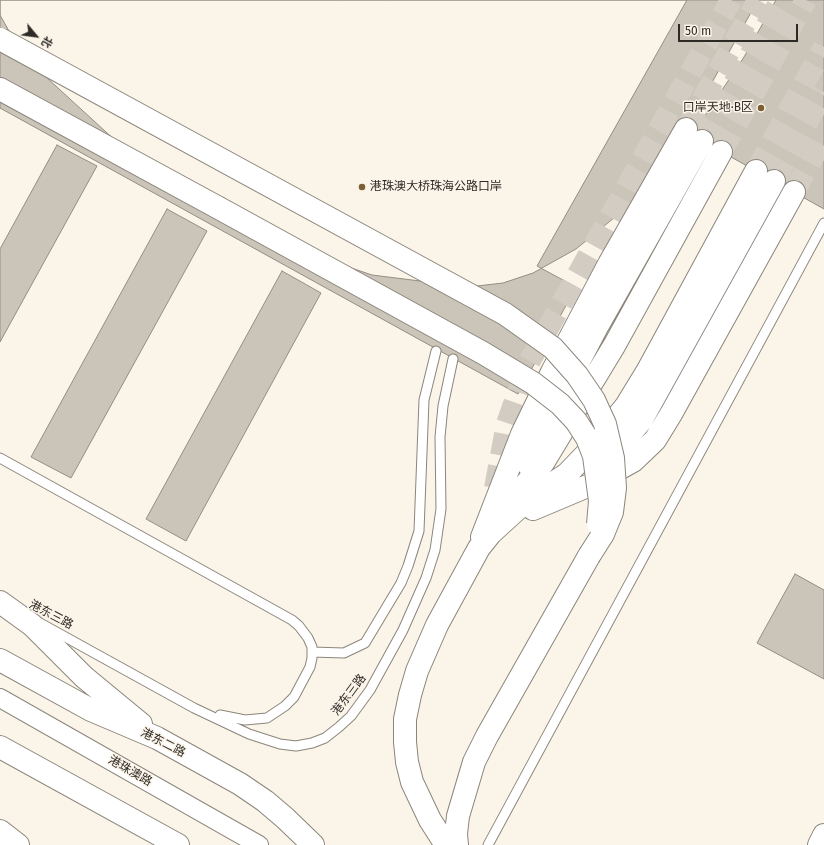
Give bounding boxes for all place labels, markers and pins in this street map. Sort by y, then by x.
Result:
place label: 口岸天地·B区 [683,101,753,115]
marker: 口岸天地·B区 [756,103,766,113]
place label: 港珠澳大桥珠海公路口岸 [370,180,502,194]
marker: 港珠澳大桥珠海公路口岸 [357,182,367,192]

